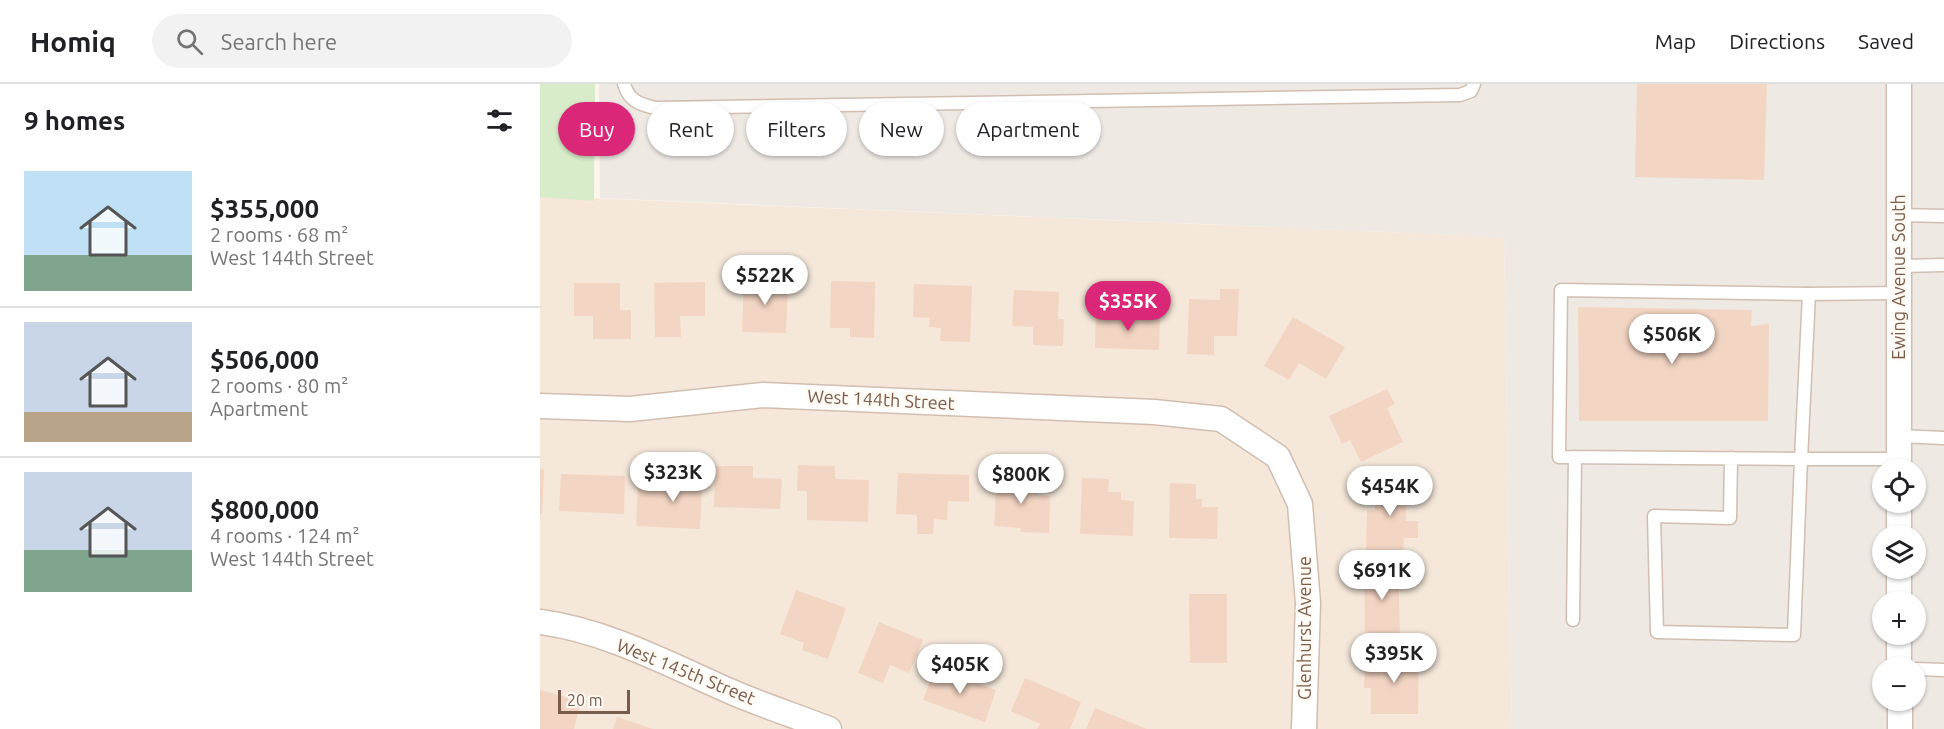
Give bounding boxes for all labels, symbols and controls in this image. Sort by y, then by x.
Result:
search box [152,14,572,68]
icon: search [173,25,206,58]
text: Homiq [30,26,116,57]
text: Search here [221,29,337,54]
text: Map [1655,29,1696,53]
text: Directions [1729,29,1825,53]
text: Saved [1858,29,1914,53]
chip: Buy [558,102,635,156]
chip: Rent [647,102,734,156]
chip: Filters [746,102,847,156]
chip: New [859,102,944,156]
chip: Apartment [956,102,1101,156]
icon: filters [483,104,516,137]
text: 9 homes [24,106,125,135]
text: $355,000 [210,194,319,223]
street label: Ewing Avenue South [1888,194,1908,360]
icon: home [72,195,144,267]
text: 2 rooms · 68 m² [210,223,348,246]
text: West 144th Street [210,246,374,269]
pin: $522K [723,255,807,306]
text: $522K [736,263,794,286]
pin: $355K [1086,281,1170,332]
text: $355K [1099,289,1157,312]
pin: $506K [1630,314,1714,365]
text: $506K [1643,322,1701,345]
text: $506,000 [210,345,319,374]
icon: home [72,346,144,418]
text: 2 rooms · 80 m² [210,374,348,397]
street label: West 144th Street [807,385,955,413]
text: Apartment [210,397,308,420]
pin: $323K [631,452,715,503]
pin: $800K [979,454,1063,505]
map controls [1872,459,1926,711]
button: locate [1872,459,1926,513]
text: $323K [644,460,702,483]
text: $800K [992,462,1050,485]
pin: $454K [1348,466,1432,517]
text: $454K [1361,474,1419,497]
text: $800,000 [210,495,319,524]
icon: home [72,496,144,568]
text: 4 rooms · 124 m² [210,524,360,547]
button: layers [1872,525,1926,579]
text: West 144th Street [210,547,374,570]
pin: $691K [1340,550,1424,601]
street label: Glenhurst Avenue [1294,556,1314,700]
text: $691K [1353,558,1411,581]
button: + [1872,591,1926,645]
pin: $395K [1352,633,1436,684]
street label: West 145th Street [614,634,759,708]
text: $395K [1365,641,1423,664]
pin: $405K [918,644,1002,695]
text: $405K [931,652,989,675]
button: − [1872,657,1926,711]
scale bar [558,687,630,714]
text: 20 m [567,691,603,709]

